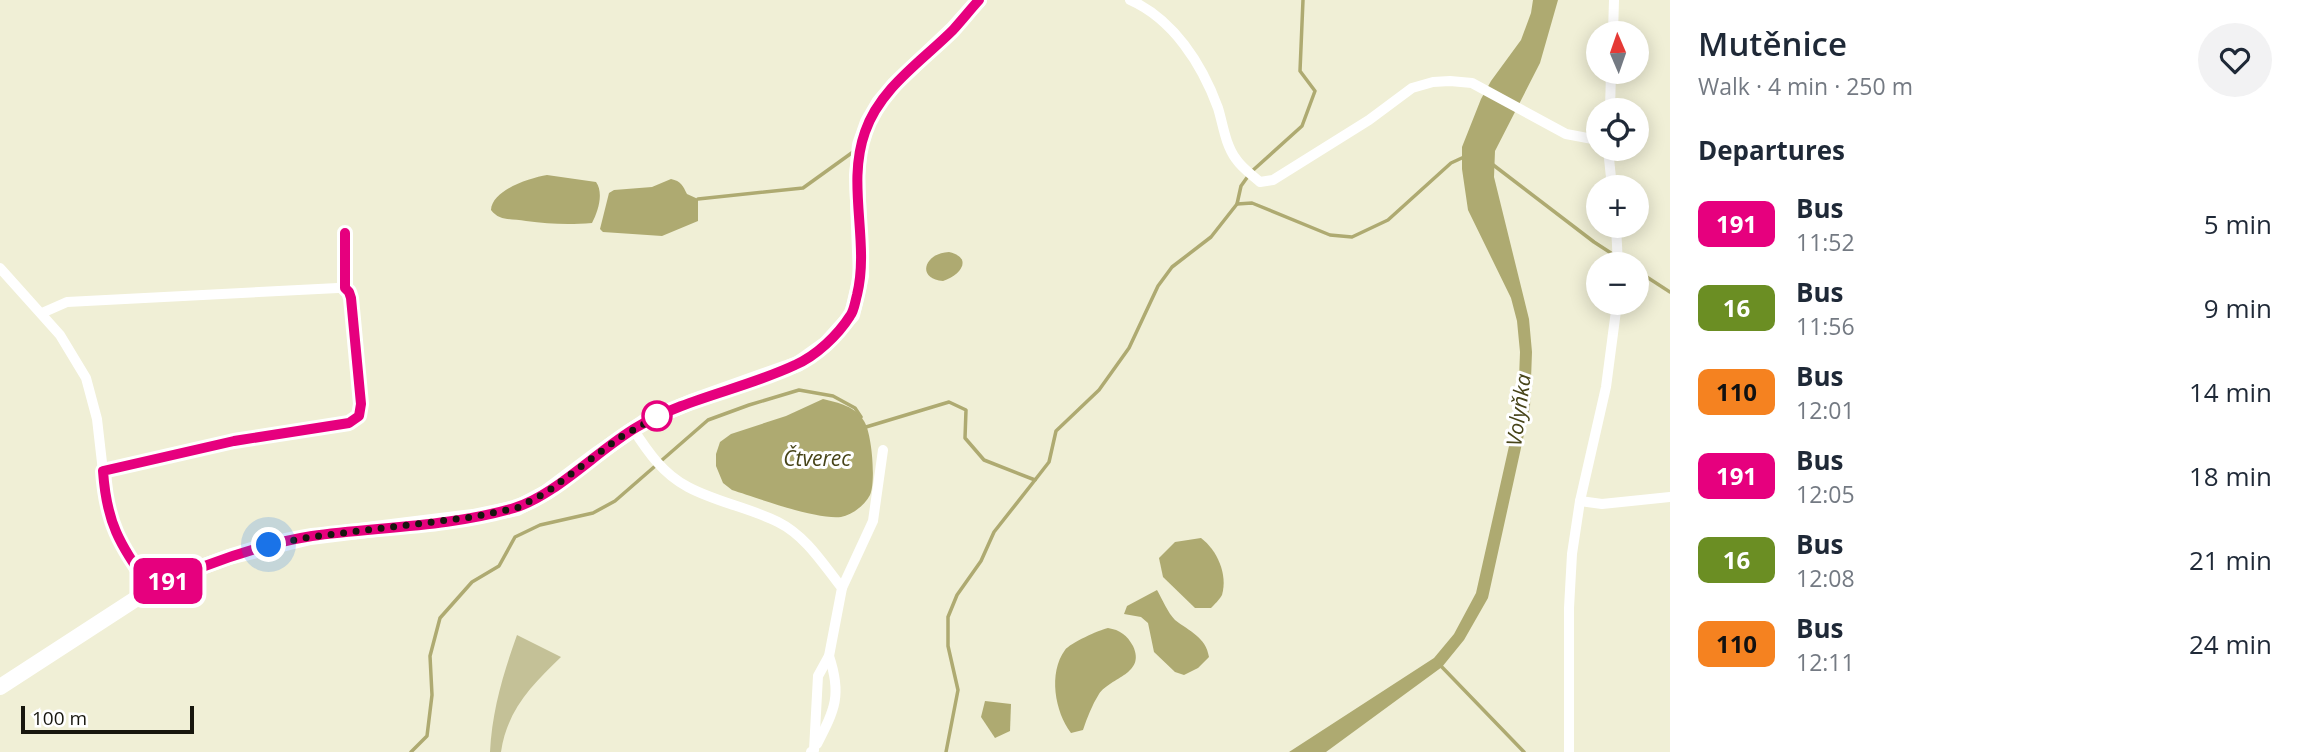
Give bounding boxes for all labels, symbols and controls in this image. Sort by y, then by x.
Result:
north arrow [1586,21,1648,84]
map controls [1586,21,1649,315]
text: Mutěnice [1698,21,1847,66]
button: heart [2198,23,2272,97]
text: Walk · 4 min · 250 m [1698,70,1913,102]
button: locate [1586,98,1649,161]
text: Departures [1698,132,1845,168]
button: + [1586,175,1649,238]
text: Bus [1796,190,1843,226]
text: 5 min [2204,206,2272,242]
text: 191 [1716,207,1757,240]
text: 11:52 [1796,226,1855,258]
button: − [1586,252,1649,315]
text: Bus [1796,274,1843,310]
text: 9 min [2204,290,2272,326]
text: 16 [1723,291,1750,324]
text: 11:56 [1796,310,1855,342]
text: Bus [1796,358,1843,394]
water label: Volyňka [1499,372,1537,448]
text: 14 min [2189,374,2272,410]
text: 110 [1716,375,1757,408]
text: 12:01 [1796,394,1855,426]
unlabelled marker [642,401,672,431]
text: Bus [1796,442,1843,478]
water label: Čtverec [783,444,851,472]
text: 18 min [2189,458,2272,494]
text: 191 [1716,459,1757,492]
text: 12:05 [1796,478,1855,510]
text: Bus [1796,526,1843,562]
your location [251,527,286,562]
text: 21 min [2189,542,2272,578]
text: 16 [1723,543,1750,576]
line badge: 191 [128,558,208,604]
text: 12:08 [1796,562,1855,594]
text: 191 [147,564,189,597]
text: Bus [1796,610,1843,646]
text: 24 min [2189,626,2272,662]
text: 110 [1716,627,1757,660]
text: 12:11 [1796,646,1855,678]
scale bar [21,703,194,735]
text: 100 m [32,705,87,731]

